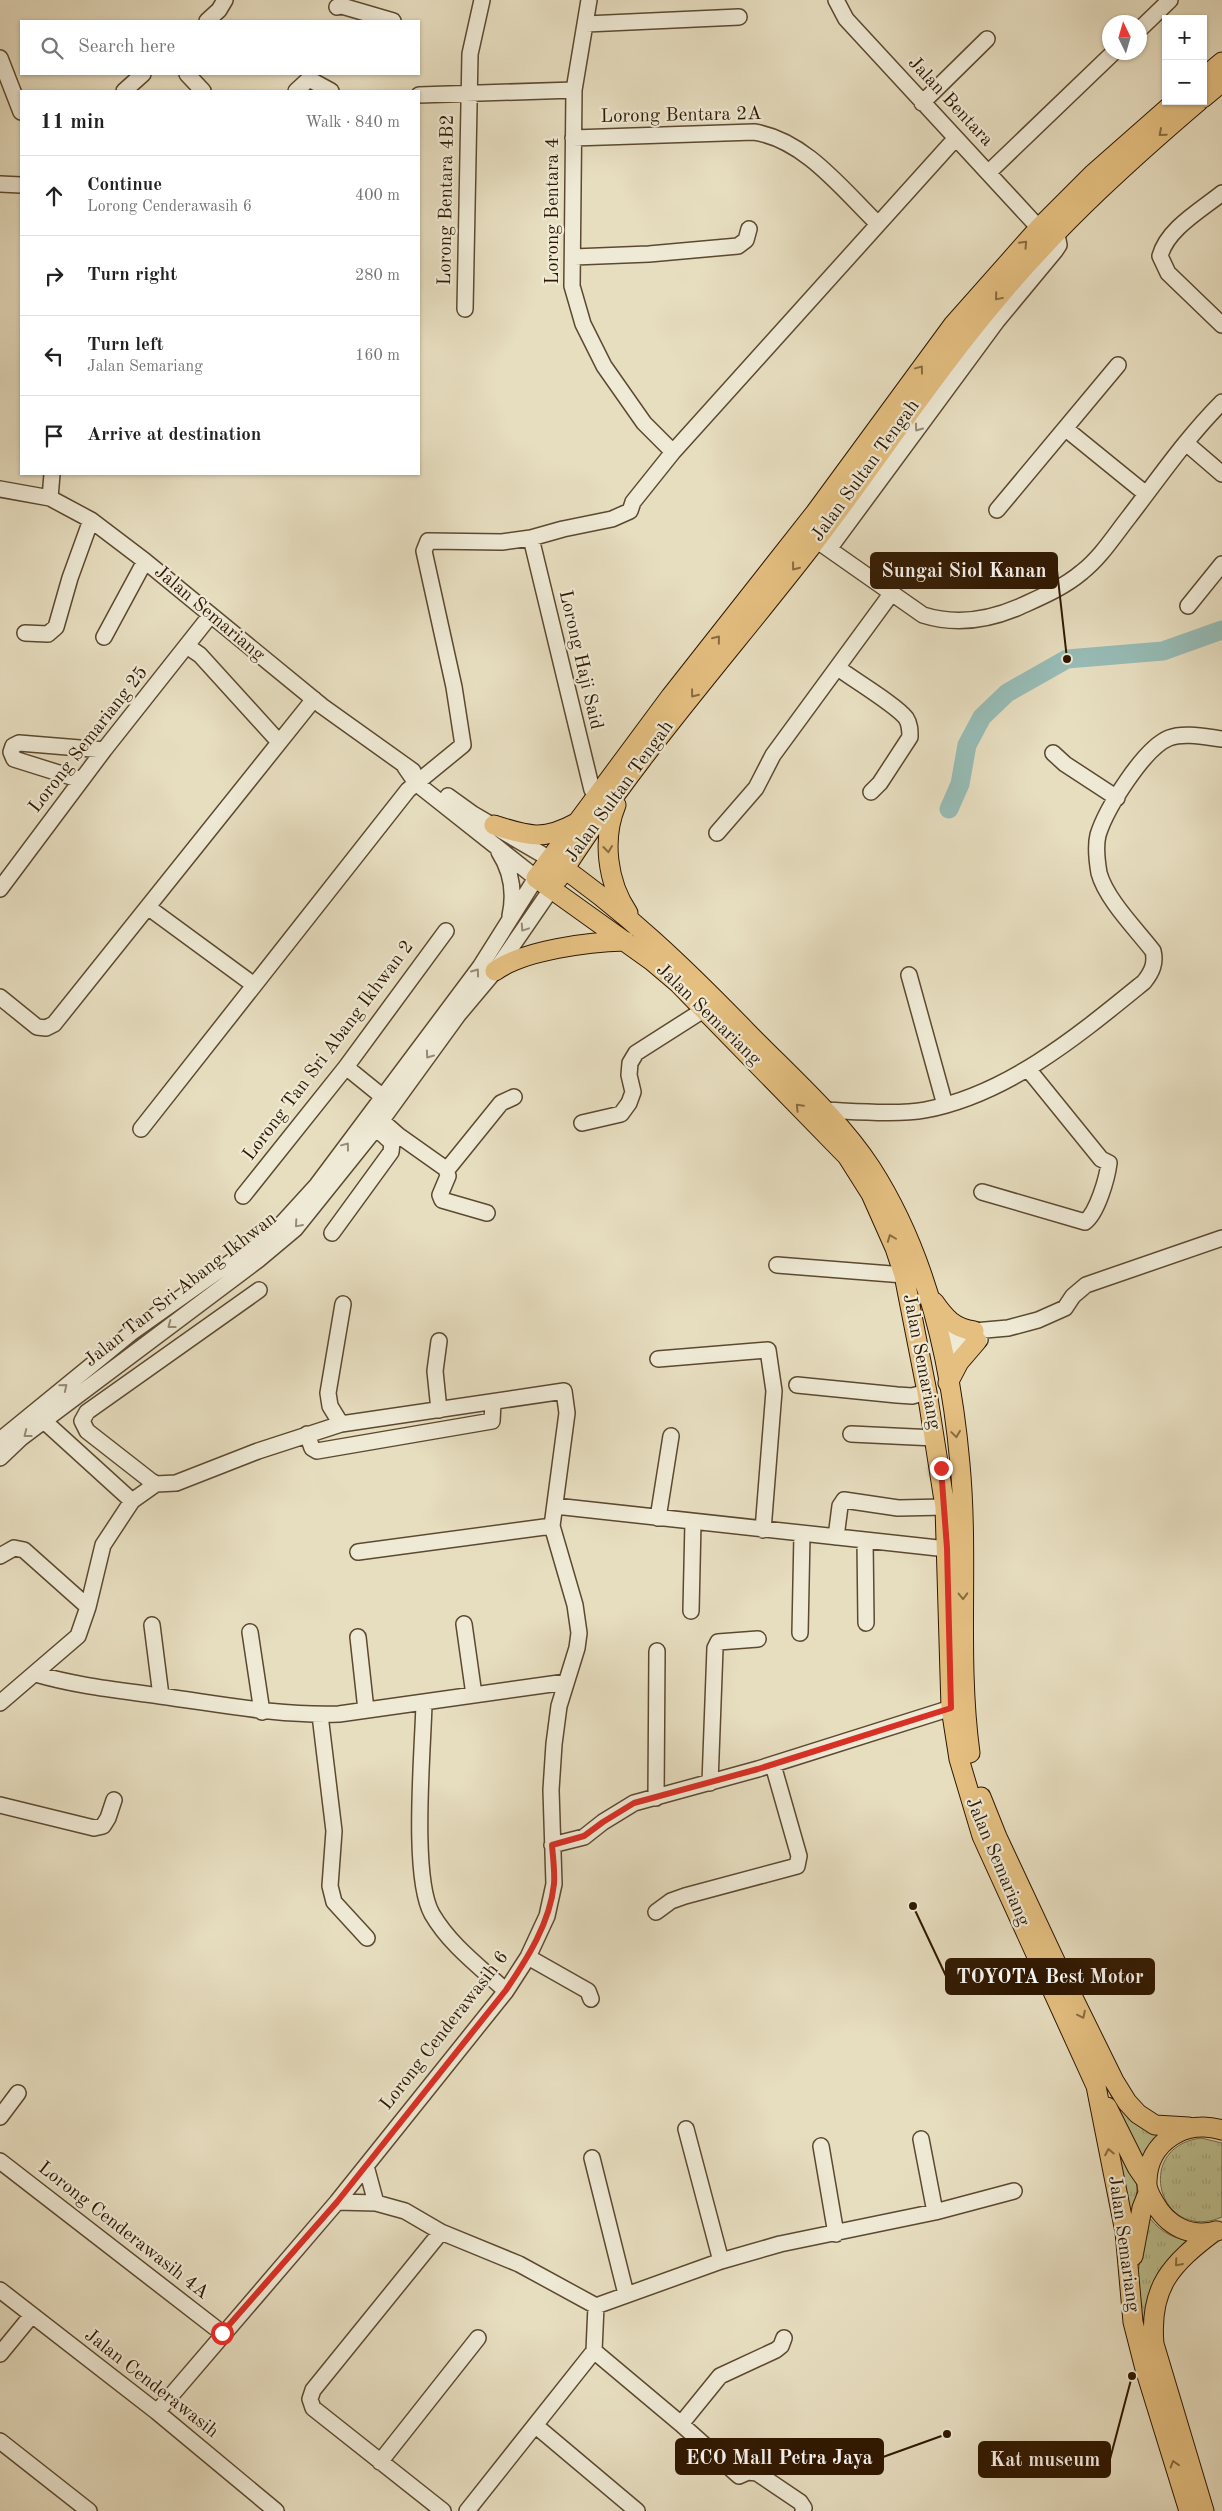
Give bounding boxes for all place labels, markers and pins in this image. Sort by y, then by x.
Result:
callout: Sungai Siol Kanan [871,553,1057,588]
callout: TOYOTA Best Motor [946,1959,1154,1994]
callout: ECO Mall Petra Jaya [676,2439,883,2474]
callout: Kat museum [979,2442,1110,2477]

